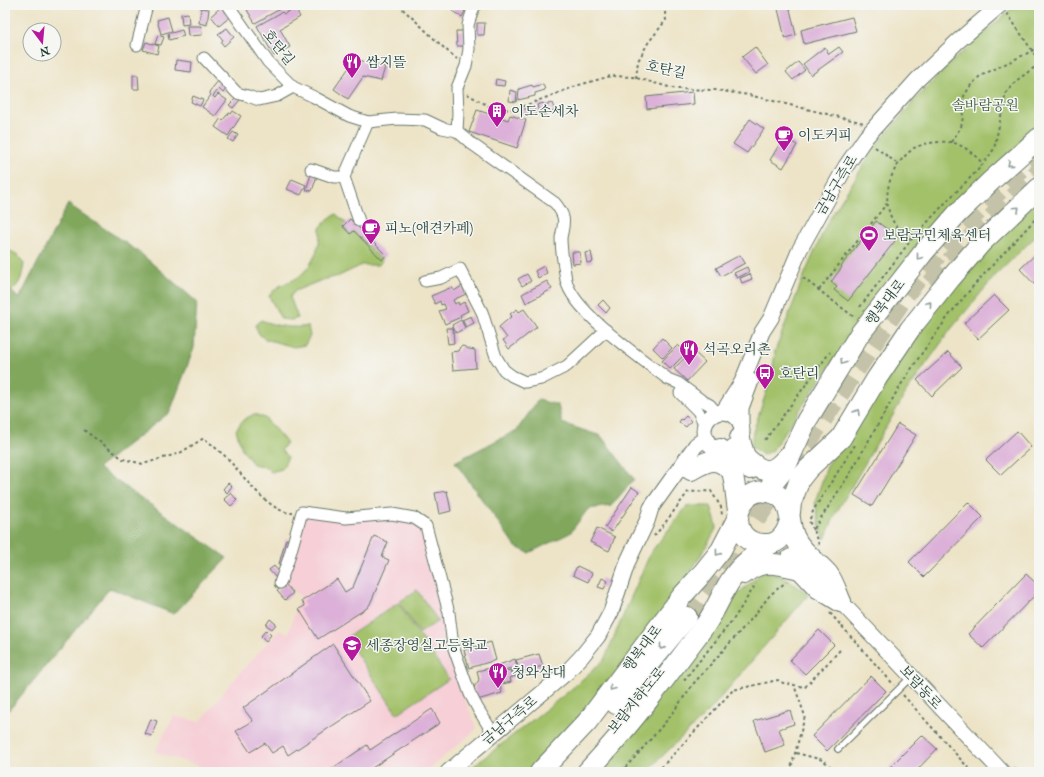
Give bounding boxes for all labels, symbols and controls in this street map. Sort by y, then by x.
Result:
north arrow [22,22,62,62]
street label: 호탄길 [258,26,298,69]
text: N [38,42,52,59]
restaurant icon: 쌈지뜰 [341,51,363,79]
place label: 쌈지뜰 [366,54,407,72]
street label: 호탄길 [644,57,688,83]
park label: 솔바람공원 [951,97,1019,115]
building icon: 이도손세차 [486,100,508,128]
place label: 이도손세차 [511,103,579,121]
cafe icon: 이도커피 [773,124,795,152]
place label: 이도커피 [798,127,852,145]
street label: 금남구즉로 [812,151,862,219]
one-way arrow [1007,160,1015,167]
one-way arrow [1012,206,1020,214]
cafe icon: 피노(애견카페) [360,217,382,245]
place label: 피노(애견카페) [385,220,473,238]
sports icon: 보람국민체육센터 [858,224,880,252]
place label: 보람국민체육센터 [883,227,991,245]
one-way arrow [917,253,924,260]
street label: 행복대로 [862,275,910,329]
one-way arrow [925,302,932,309]
restaurant icon: 석곡오리촌 [678,338,700,366]
place label: 석곡오리촌 [703,341,771,359]
one-way arrow [840,358,847,365]
bus stop icon: 호탄리 [754,362,776,390]
place label: 호탄리 [779,365,820,383]
one-way arrow [852,409,859,416]
one-way arrow [716,549,723,556]
street label: 행복대로 [619,621,667,676]
school or university icon: 세종장영실고등학교 [341,634,363,662]
place label: 세종장영실고등학교 [366,637,488,655]
one-way arrow [660,643,667,650]
restaurant icon: 청와삼대 [487,661,509,689]
street label: 보람동로 [895,662,946,714]
street label: 보람지하도로 [604,663,670,738]
place label: 청와삼대 [512,664,566,682]
one-way arrow [609,684,617,691]
street label: 금남구즉로 [478,692,542,749]

